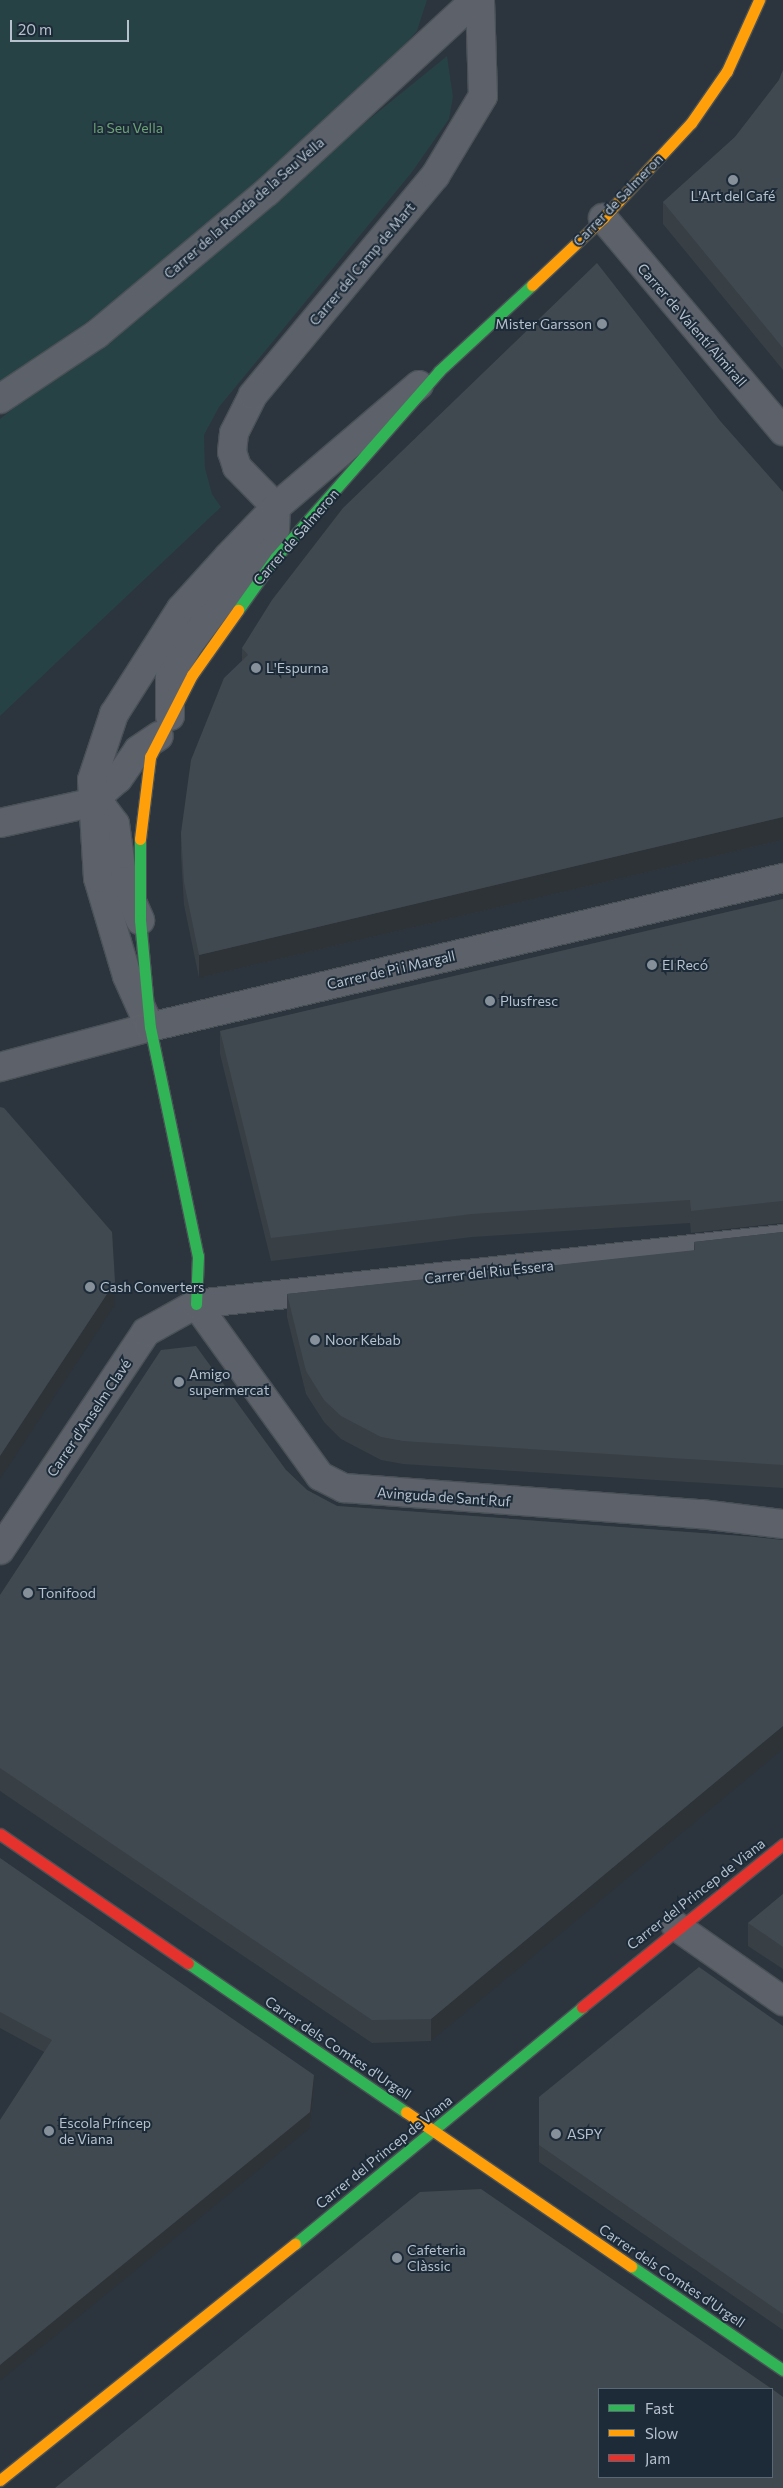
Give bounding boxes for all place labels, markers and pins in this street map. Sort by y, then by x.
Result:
marker: L'Art del Café [727,174,739,186]
place label: L'Art del Café [691,188,775,204]
place label: Mister Garsson [495,316,592,332]
marker: Mister Garsson [596,318,608,330]
place label: L'Espurna [266,660,329,676]
marker: L'Espurna [250,662,262,674]
place label: El Recó [662,957,708,973]
marker: El Recó [646,959,658,971]
place label: Plusfresc [500,993,558,1009]
marker: Plusfresc [484,995,496,1007]
place label: Cash Converters [100,1279,204,1295]
marker: Cash Converters [84,1281,96,1293]
place label: Noor Kebab [325,1332,401,1348]
marker: Noor Kebab [309,1334,321,1346]
place label: Amigo supermercat [189,1366,269,1398]
marker: Amigo supermercat [173,1376,185,1388]
place label: Tonifood [38,1585,96,1601]
marker: Tonifood [22,1587,34,1599]
place label: Escola Príncep de Viana [59,2115,151,2148]
marker: Escola Príncep de Viana [43,2125,55,2137]
place label: ASPY [567,2126,603,2142]
marker: ASPY [549,2127,563,2141]
place label: Cafeteria Clàssic [407,2242,466,2274]
marker: Cafeteria Clàssic [391,2252,403,2264]

